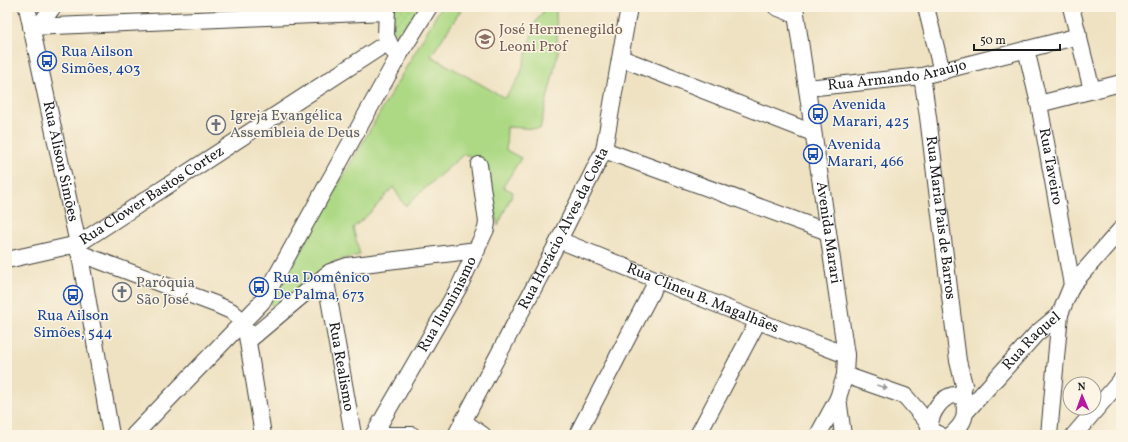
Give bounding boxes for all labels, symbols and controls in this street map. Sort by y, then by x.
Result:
place label: José Hermenegildo Leoni Prof [499,20,623,58]
scale bar [974,26,1060,52]
school or university icon: José Hermenegildo Leoni Prof [474,28,496,50]
text: 50 m [980,33,1006,49]
place label: Rua Ailson Simões, 403 [61,42,140,80]
bus stop icon: Rua Ailson Simões, 403 [36,50,58,72]
street label: Rua Armando Araújo [827,55,969,96]
place label: Avenida Marari, 425 [832,95,909,133]
street label: Rua Alison Simões [37,99,83,224]
bus stop icon: Avenida Marari, 425 [807,103,829,125]
place label: Igreja Evangélica Assembleia de Deus [230,106,360,144]
church icon: Igreja Evangélica Assembleia de Deus [205,114,227,136]
street label: Rua Taveiro [1033,126,1068,206]
place label: Avenida Marari, 466 [827,135,904,173]
street label: Rua Maria Pais de Barros [920,135,961,301]
street label: Rua Clower Bastos Cortez [75,141,228,251]
bus stop icon: Avenida Marari, 466 [802,143,824,165]
street label: Rua Horácio Alves da Costa [514,144,614,313]
street label: Avenida Marari [810,180,846,285]
street label: Rua Iluminismo [413,253,482,356]
street label: Rua Clineu B. Magalhães [623,258,782,339]
place label: Rua Domênico De Palma, 673 [273,268,370,306]
place label: Paróquia São José [136,273,195,311]
bus stop icon: Rua Domênico De Palma, 673 [248,276,270,298]
church icon: Paróquia São José [111,281,133,303]
bus stop icon: Rua Ailson Simões, 544 [62,284,84,306]
place label: Rua Ailson Simões, 544 [33,306,113,344]
street label: Rua Raquel [998,307,1065,375]
street label: Rua Realismo [323,320,359,413]
north arrow [1062,376,1102,416]
text: N [1077,380,1086,395]
one-way arrow [876,385,888,391]

